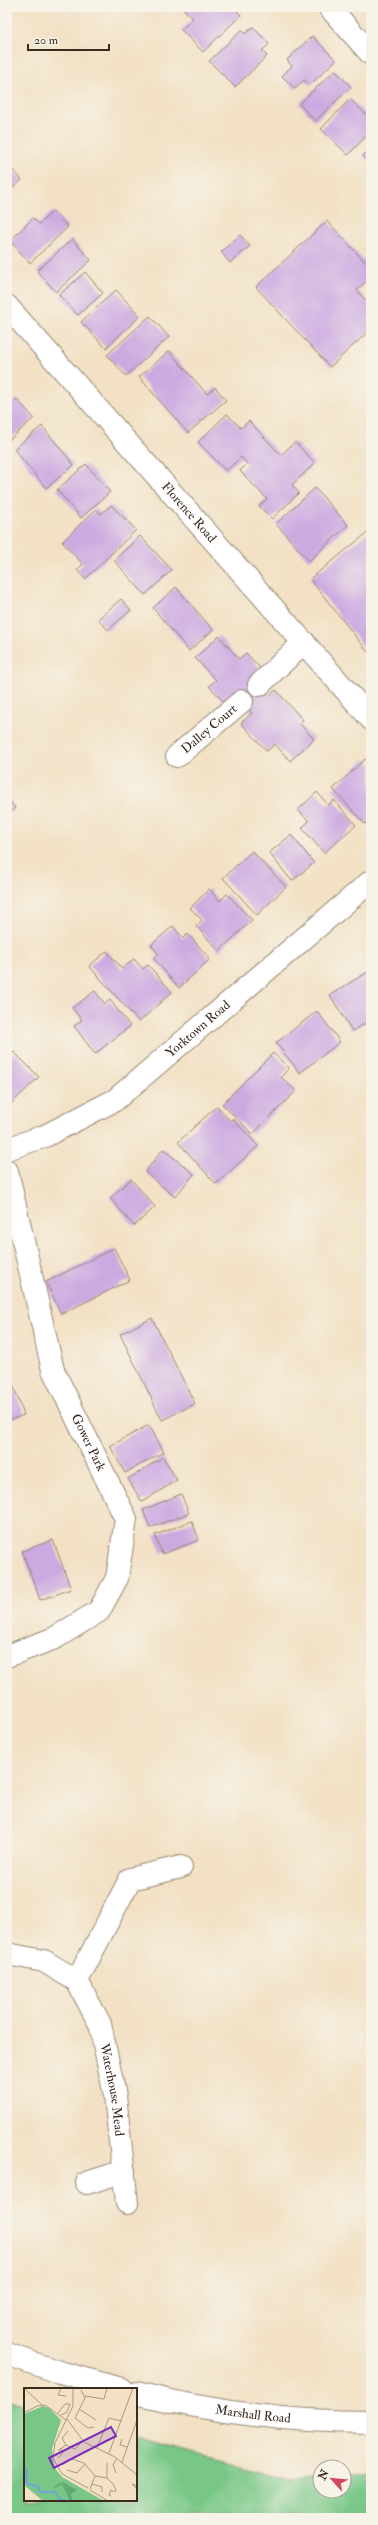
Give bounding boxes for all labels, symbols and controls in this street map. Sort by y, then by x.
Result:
scale bar [28,26,109,52]
text: 20 m [34,33,59,48]
street label: Florence Road [158,479,220,546]
street label: Dalley Court [178,701,240,757]
street label: Yorktown Road [162,997,234,1061]
street label: Gower Park [68,1411,110,1474]
street label: Waterhouse Mead [96,2041,128,2138]
inset map [24,2388,137,2501]
street label: Marshall Road [214,2401,292,2427]
north arrow [312,2459,352,2499]
text: N [315,2466,332,2483]

